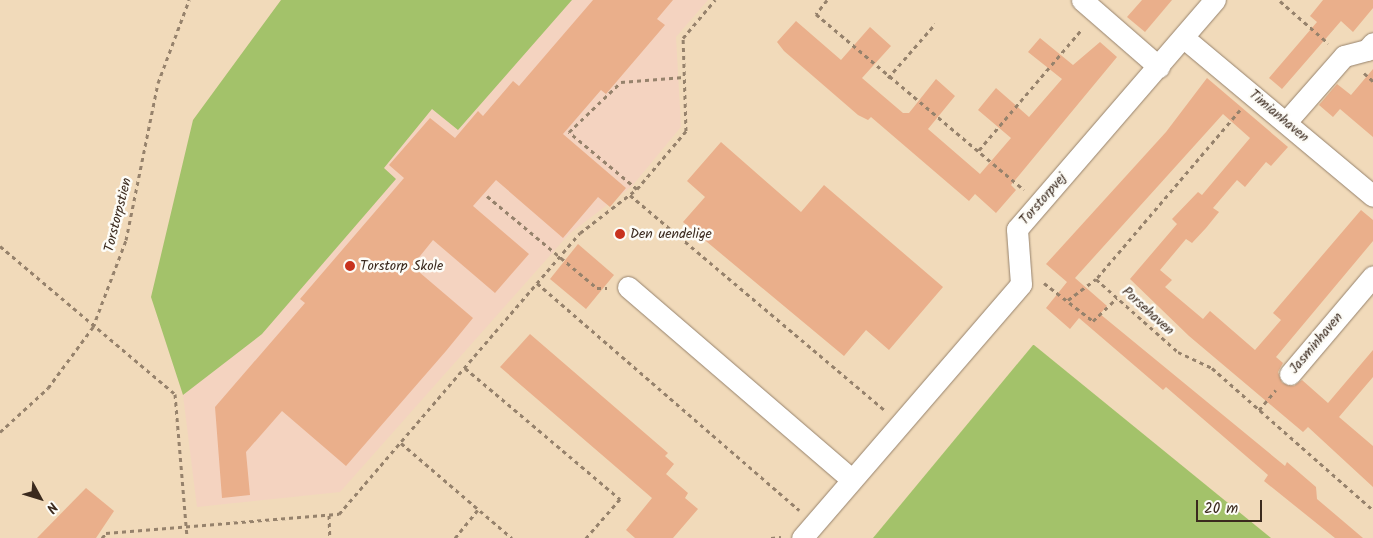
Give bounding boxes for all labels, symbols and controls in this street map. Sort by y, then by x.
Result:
street label: Timianhaven [1246,86,1312,146]
street label: Torstorpvej [1016,170,1070,228]
street label: Torstorpstien [101,176,135,254]
place label: Den uendelige [630,226,712,242]
marker: Den uendelige [614,228,626,240]
place label: Torstorp Skole [360,258,443,274]
marker: Torstorp Skole [344,260,356,272]
street label: Porsehaven [1118,283,1178,339]
street label: Jasminhaven [1286,309,1346,377]
north arrow [15,473,65,523]
scale bar [1198,490,1264,522]
text: N [40,497,63,518]
text: 20 m [1204,497,1238,521]

